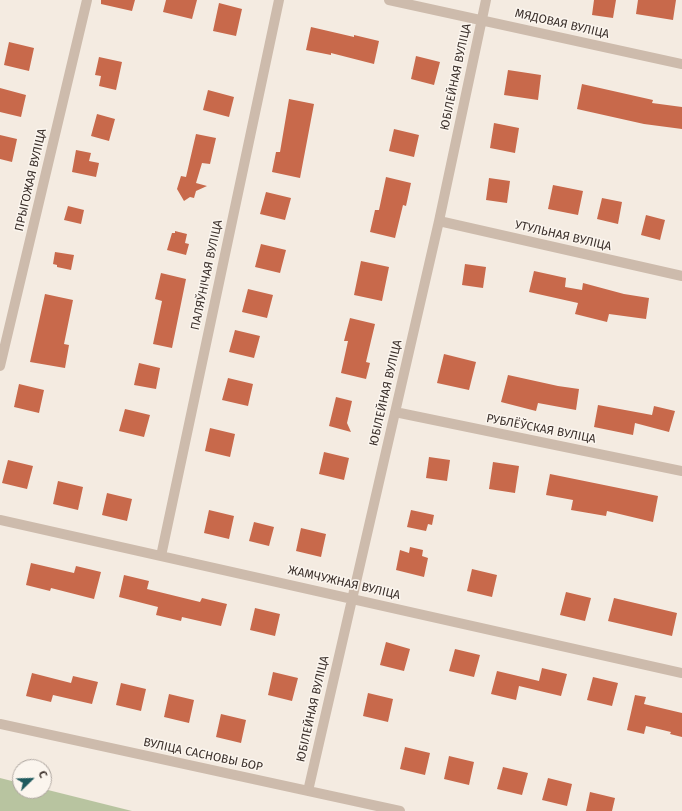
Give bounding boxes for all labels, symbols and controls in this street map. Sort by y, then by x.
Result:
street label: МЯДОВАЯ ВУЛІЦА [513,6,611,42]
street label: ЮБІЛЕЙНАЯ ВУЛІЦА [438,22,474,132]
street label: ПРЫГОЖАЯ ВУЛІЦА [12,127,50,233]
street label: ПАЛЯЎНІЧАЯ ВУЛІЦА [188,218,226,332]
street label: УТУЛЬНАЯ ВУЛІЦА [513,218,613,254]
street label: ЮБІЛЕЙНАЯ ВУЛІЦА [367,338,405,448]
street label: РУБЛЁЎСКАЯ ВУЛІЦА [485,411,597,447]
street label: ЖАМЧУЖНАЯ ВУЛІЦА [286,563,402,603]
street label: ЮБІЛЕЙНАЯ ВУЛІЦА [294,654,332,764]
street label: ВУЛІЦА САСНОВЫ БОР [142,735,264,775]
north arrow [12,759,52,799]
text: С [35,769,50,780]

